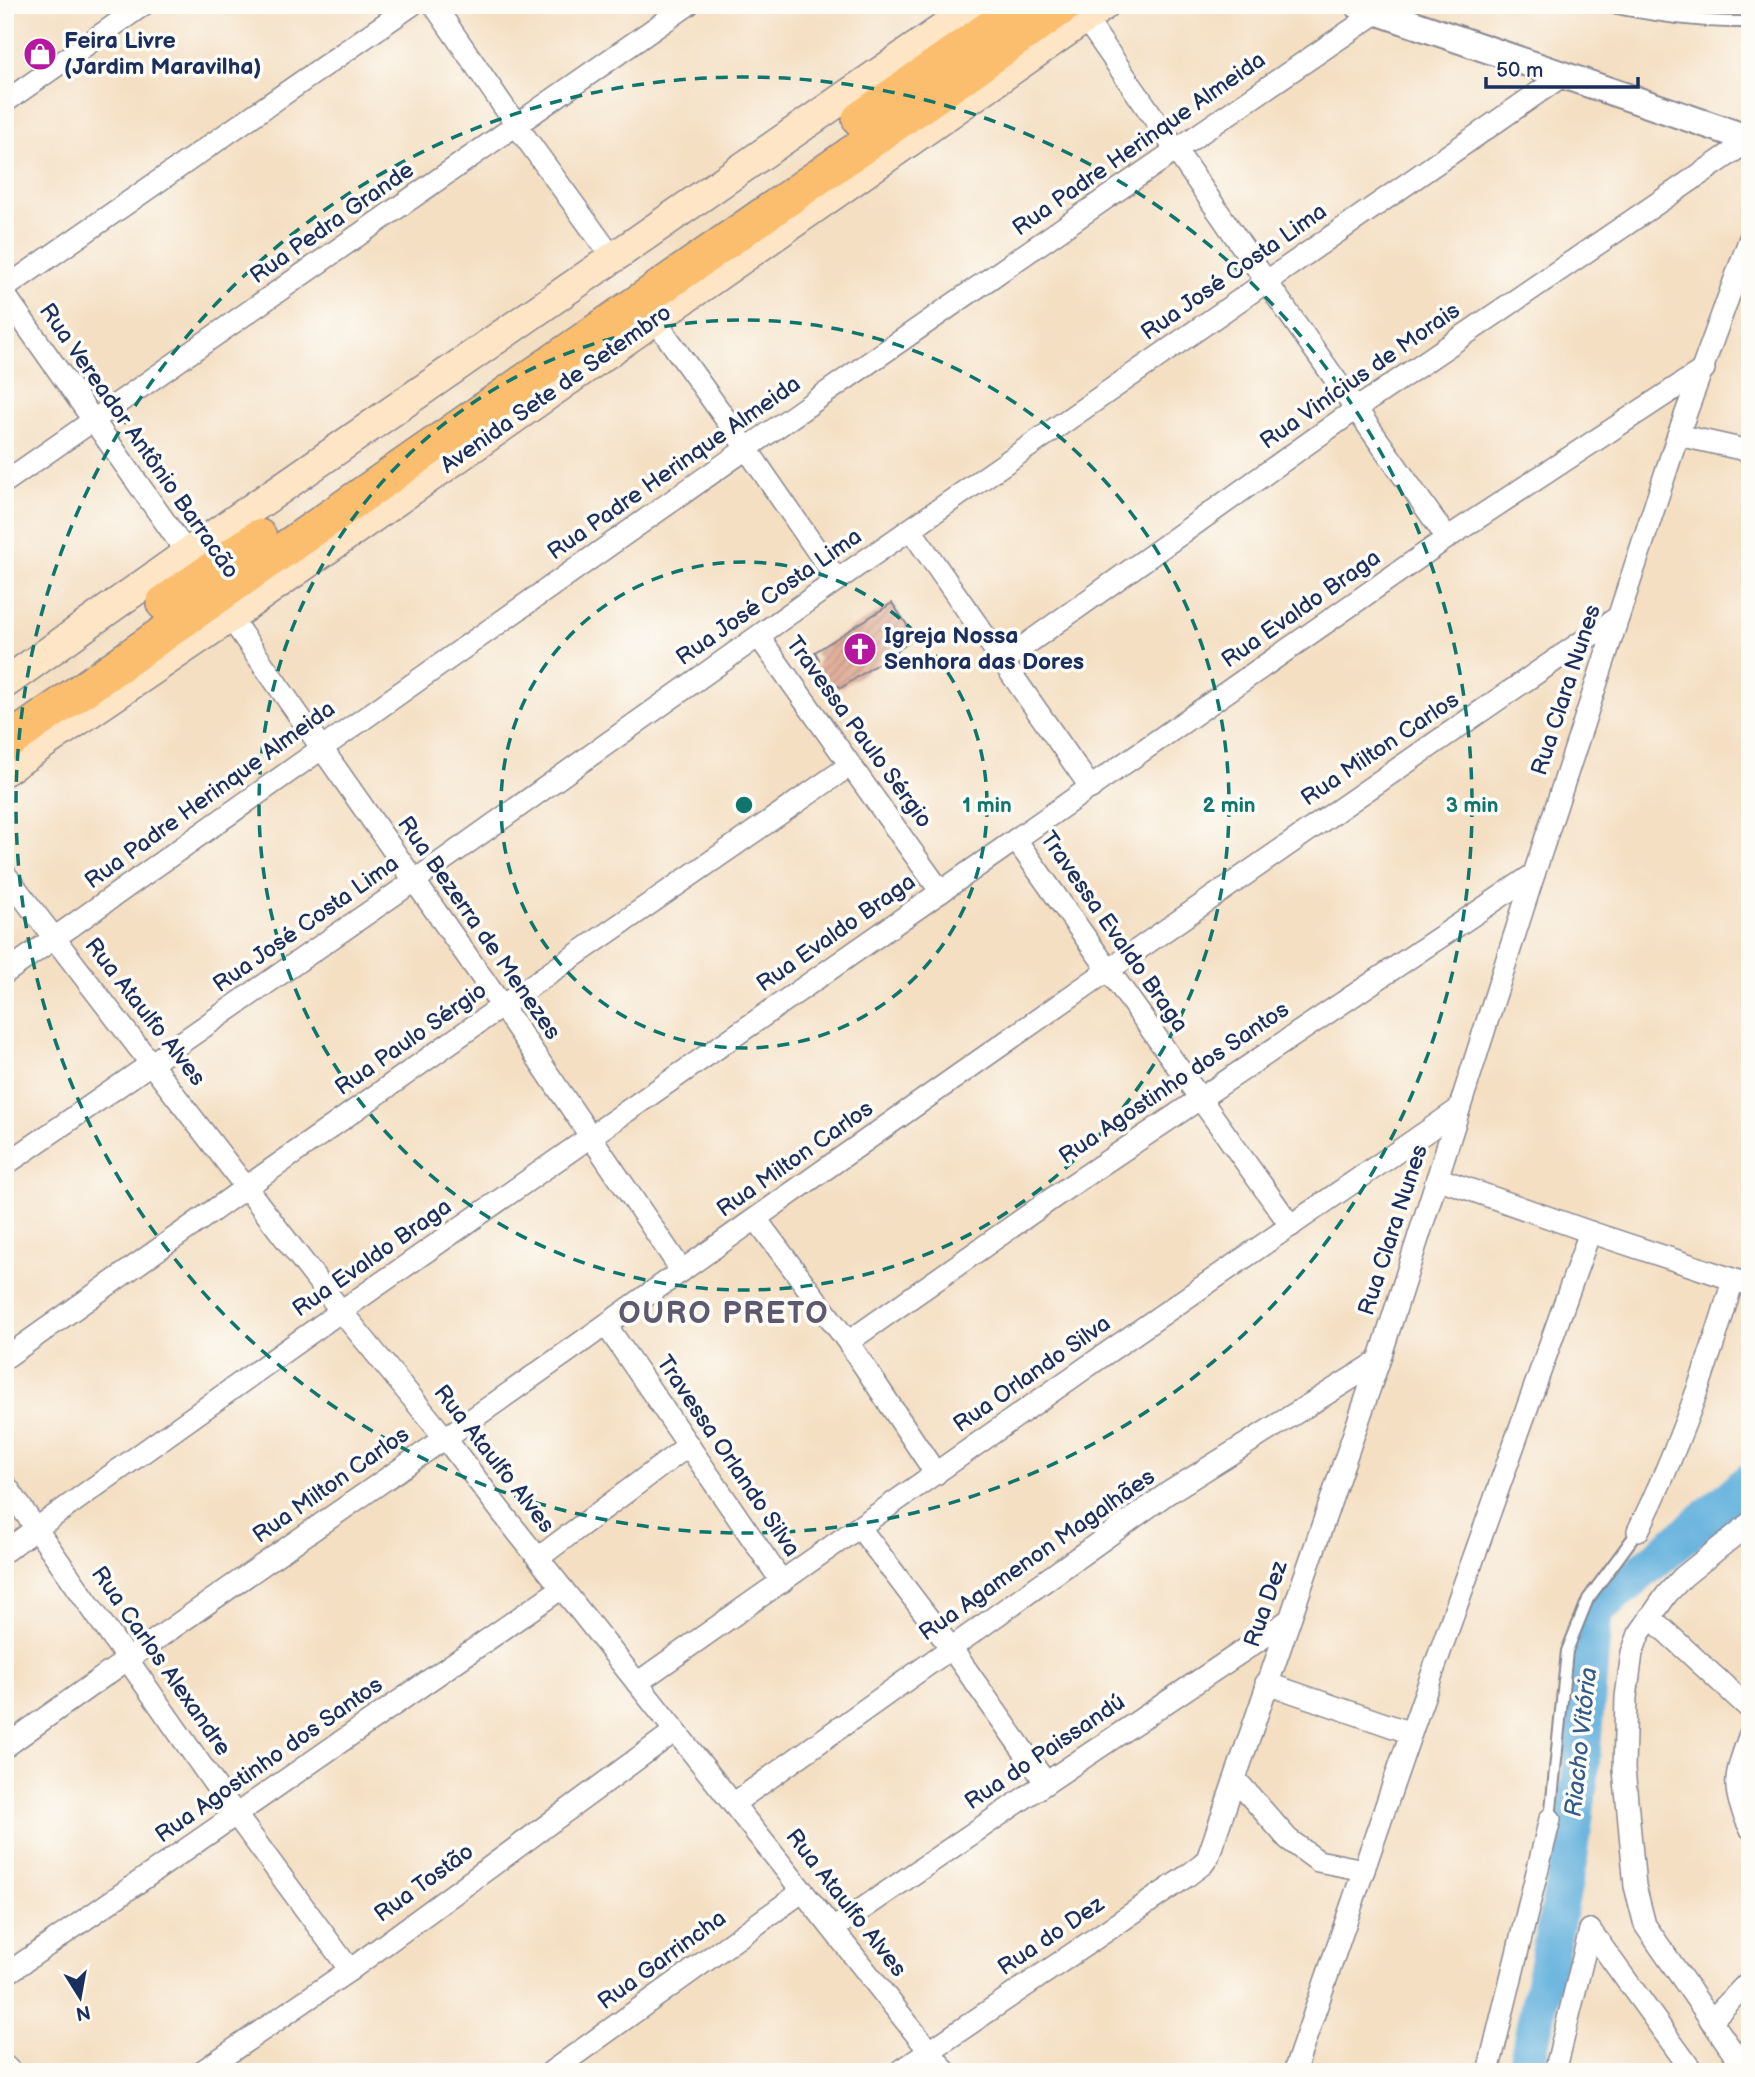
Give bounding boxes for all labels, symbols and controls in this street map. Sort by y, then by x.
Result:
place label: Feira Livre (Jardim Maravilha) [64,27,261,81]
shop icon: Feira Livre (Jardim Maravilha) [21,35,59,73]
street label: Rua Padre Herinque Almeida [1007,46,1271,242]
scale bar [1486,46,1638,90]
text: 50 m [1496,58,1543,83]
street label: Rua Pedra Grande [245,156,419,290]
street label: Rua José Costa Lima [1136,197,1332,347]
street label: Rua Vinícius de Morais [1255,296,1465,456]
street label: Rua Vereador Antônio Barracão [33,298,245,584]
street label: Avenida Sete de Setembro [435,299,677,479]
street label: Rua Padre Herinque Almeida [542,370,806,566]
street label: Rua José Costa Lima [671,522,867,672]
street label: Rua Evaldo Braga [1216,544,1386,674]
street label: Rua Clara Nunes [1525,601,1607,779]
place label: Igreja Nossa Senhora das Dores [884,622,1084,676]
church icon: Igreja Nossa Senhora das Dores [841,630,879,668]
street label: Travessa Paulo Sérgio [780,631,938,833]
street label: Rua Milton Carlos [1296,686,1464,812]
street label: Rua Padre Herinque Almeida [79,695,341,895]
centre of rings [732,793,756,817]
text: 1 min [962,793,1012,818]
text: 2 min [1202,793,1256,818]
text: 3 min [1446,793,1498,818]
street label: Rua Bezerra de Menezes [391,811,567,1045]
street label: Travessa Evaldo Braga [1034,826,1194,1038]
street label: Rua José Costa Lima [208,849,404,999]
street label: Rua Evaldo Braga [751,868,921,998]
street label: Rua Ataulfo Alves [78,932,212,1092]
street label: Rua Paulo Sérgio [330,976,492,1102]
street label: Rua Agostinho dos Santos [1054,996,1294,1170]
street label: Rua Milton Carlos [711,1095,879,1223]
street label: Rua Clara Nunes [1352,1141,1434,1319]
street label: Rua Evaldo Braga [287,1193,457,1323]
district label: OURO PRETO [619,1296,829,1332]
street label: Rua Orlando Silva [948,1309,1116,1439]
street label: Travessa Orlando Silva [650,1350,806,1562]
street label: Rua Ataulfo Alves [427,1379,561,1539]
street label: Rua Milton Carlos [247,1421,415,1549]
street label: Rua Agamenon Magalhães [914,1463,1160,1647]
street label: Rua Dez [1238,1556,1294,1651]
street label: Rua Carlos Alexandre [85,1561,237,1761]
water label: Riacho Vitória [1559,1666,1603,1818]
street label: Rua Agostinho dos Santos [150,1671,388,1849]
street label: Rua do Paissandú [960,1688,1130,1816]
street label: Rua Ataulfo Alves [779,1823,913,1983]
street label: Rua Tostão [369,1838,479,1928]
street label: Rua do Dez [993,1890,1110,1982]
street label: Rua Garrincha [592,1904,732,2016]
north arrow [46,1962,116,2032]
text: N [74,2000,92,2025]

